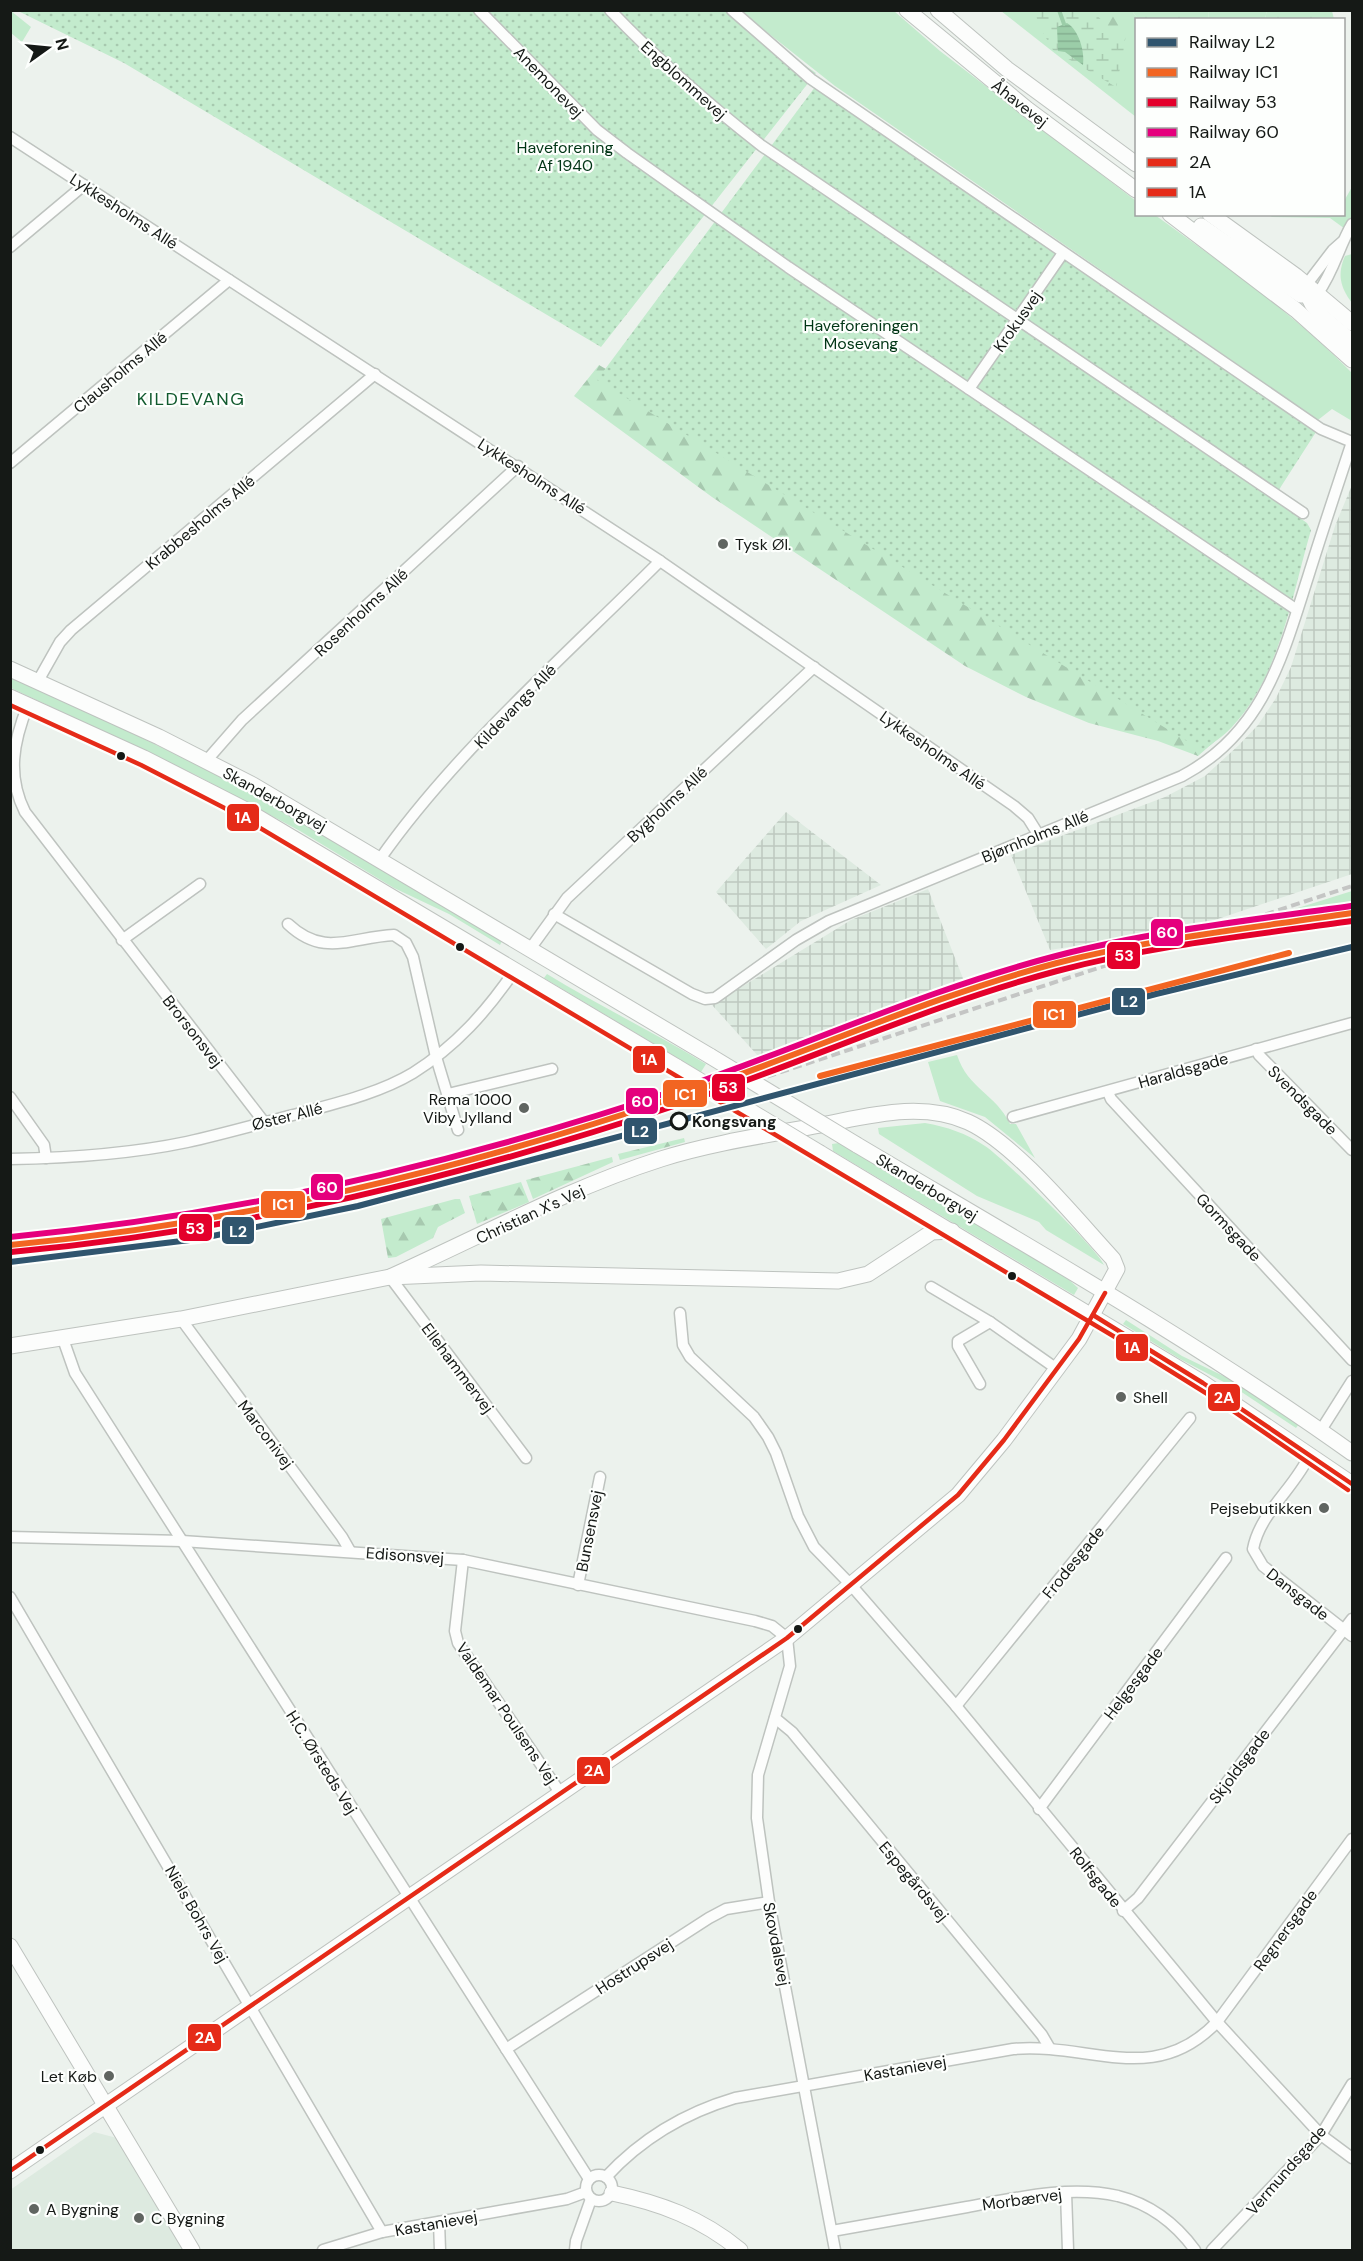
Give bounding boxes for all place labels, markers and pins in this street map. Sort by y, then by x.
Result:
place label: Tysk Øl. [735,534,791,555]
marker: Tysk Øl. [716,537,730,551]
unlabelled marker [115,750,127,762]
unlabelled marker [454,941,466,953]
place label: Rema 1000 Viby Jylland [423,1089,512,1128]
marker: Rema 1000 Viby Jylland [517,1101,531,1115]
place label: Kongsvang [692,1111,776,1132]
marker: Kongsvang [670,1112,688,1130]
unlabelled marker [1006,1270,1018,1282]
place label: Shell [1133,1387,1168,1408]
marker: Shell [1114,1390,1128,1404]
place label: Pejsebutikken [1210,1498,1312,1519]
marker: Pejsebutikken [1317,1501,1331,1515]
unlabelled marker [792,1623,804,1635]
place label: Let Køb [41,2066,97,2087]
marker: Let Køb [102,2069,116,2083]
unlabelled marker [34,2144,46,2156]
place label: A Bygning [46,2199,119,2220]
marker: A Bygning [27,2202,41,2216]
place label: C Bygning [151,2208,225,2229]
marker: C Bygning [132,2211,146,2225]

